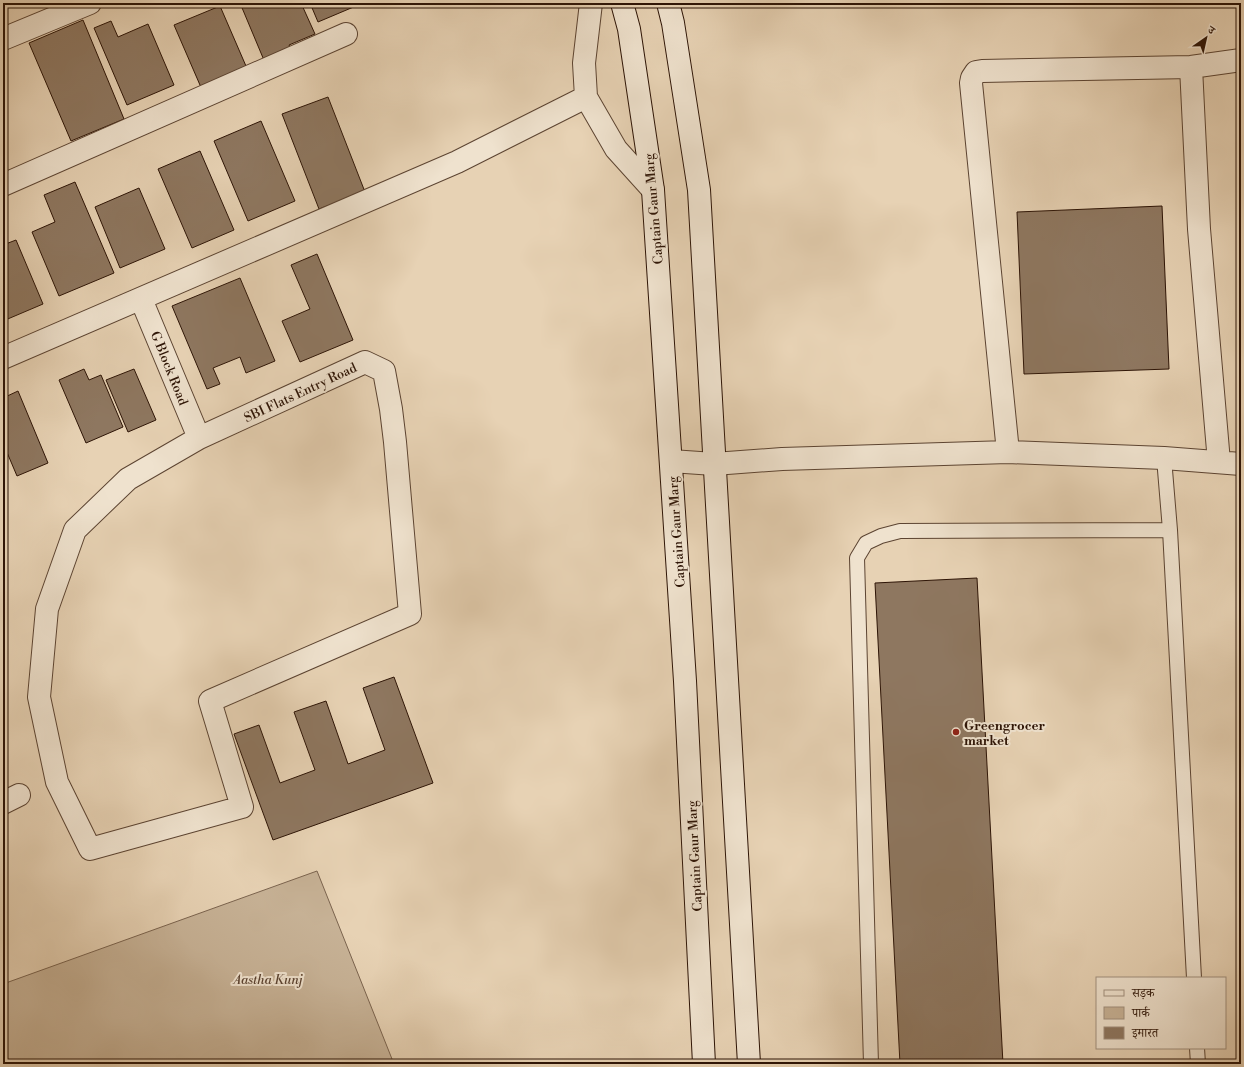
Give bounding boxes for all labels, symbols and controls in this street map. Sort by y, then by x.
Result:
north arrow [1186,18,1226,58]
text: उ [1204,23,1218,39]
street label: Captain Gaur Marg [641,153,667,265]
street label: G Block Road [147,329,191,408]
street label: SBI Flats Entry Road [241,359,360,426]
street label: Captain Gaur Marg [665,476,689,588]
place label: Greengrocer market [964,718,1045,749]
marker: Greengrocer market [951,727,961,737]
street label: Captain Gaur Marg [684,800,706,912]
park label: Aastha Kunj [232,972,303,988]
legend [1096,977,1226,1049]
text: सड़क [1131,986,1156,1001]
text: पार्क [1131,1006,1151,1021]
text: इमारत [1131,1026,1159,1041]

